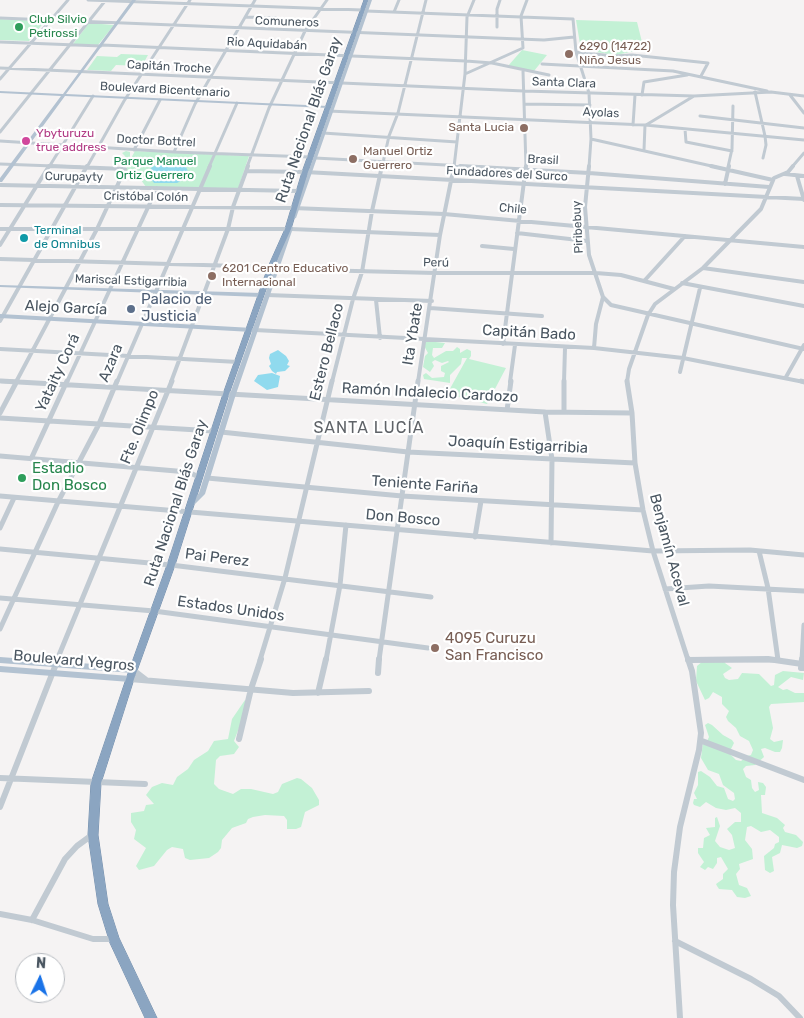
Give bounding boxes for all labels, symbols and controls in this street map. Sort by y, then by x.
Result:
place label: Club Silvio Petirossi [29,13,87,41]
street label: Comuneros [255,14,319,30]
marker: Club Silvio Petirossi [13,21,25,33]
street label: Rio Aquidabán [226,35,308,53]
street label: Ruta Nacional Blás Garay [272,35,346,205]
place label: 6290 (14722) Niño Jesus [579,40,651,68]
marker: 6290 (14722) Niño Jesus [563,48,575,60]
street label: Capitán Troche [127,58,211,76]
street label: Santa Clara [532,75,596,91]
street label: Boulevard Bicentenario [100,79,230,101]
street label: Ayolas [582,105,620,121]
place label: Santa Lucia [449,121,514,135]
marker: Santa Lucia [518,122,530,134]
place label: Ybyturuzu true address [36,127,106,155]
street label: Doctor Bottrel [116,132,196,150]
marker: Ybyturuzu true address [20,135,32,147]
place label: Manuel Ortiz Guerrero [363,145,433,173]
street label: Brasil [527,152,559,168]
marker: Manuel Ortiz Guerrero [347,153,359,165]
park label: Parque Manuel Ortiz Guerrero [114,155,196,183]
street label: Fundadores del Surco [446,164,568,184]
street label: Curupayty [45,169,103,185]
street label: Cristóbal Colón [104,189,188,205]
street label: Piribebuy [569,200,587,254]
street label: Chile [499,201,527,217]
place label: Terminal de Omnibus [34,224,100,252]
marker: Terminal de Omnibus [18,232,30,244]
street label: Perú [423,256,449,270]
place label: 6201 Centro Educativo Internacional [222,262,349,290]
marker: 6201 Centro Educativo Internacional [206,270,218,282]
street label: Mariscal Estigarribia [75,272,187,290]
place label: Palacio de Justicia [141,291,212,326]
street label: Alejo García [24,297,108,319]
street label: Estero Bellaco [306,301,348,403]
street label: Ita Ybate [399,302,427,366]
marker: Palacio de Justicia [125,303,137,315]
street label: Capitán Bado [482,322,576,344]
street label: Yataity Corá [32,331,84,415]
street label: Azara [95,341,127,385]
street label: Ramón Indalecio Cardozo [341,379,519,407]
street label: Fte. Olimpo [117,387,163,467]
street label: Ruta Nacional Blás Garay [141,417,211,589]
district label: SANTA LUCÍA [312,418,426,438]
street label: Joaquín Estigarribia [448,432,588,458]
place label: Estadio Don Bosco [32,460,107,495]
marker: Estadio Don Bosco [16,472,28,484]
street label: Teniente Fariña [371,472,479,498]
street label: Benjamín Aceval [645,492,693,608]
street label: Don Bosco [365,506,441,530]
street label: Pai Perez [184,545,250,571]
street label: Estados Unidos [176,593,286,625]
place label: 4095 Curuzu San Francisco [445,630,543,665]
marker: 4095 Curuzu San Francisco [429,642,441,654]
street label: Boulevard Yegros [13,647,135,675]
north arrow [15,953,65,1003]
text: N [35,955,47,972]

